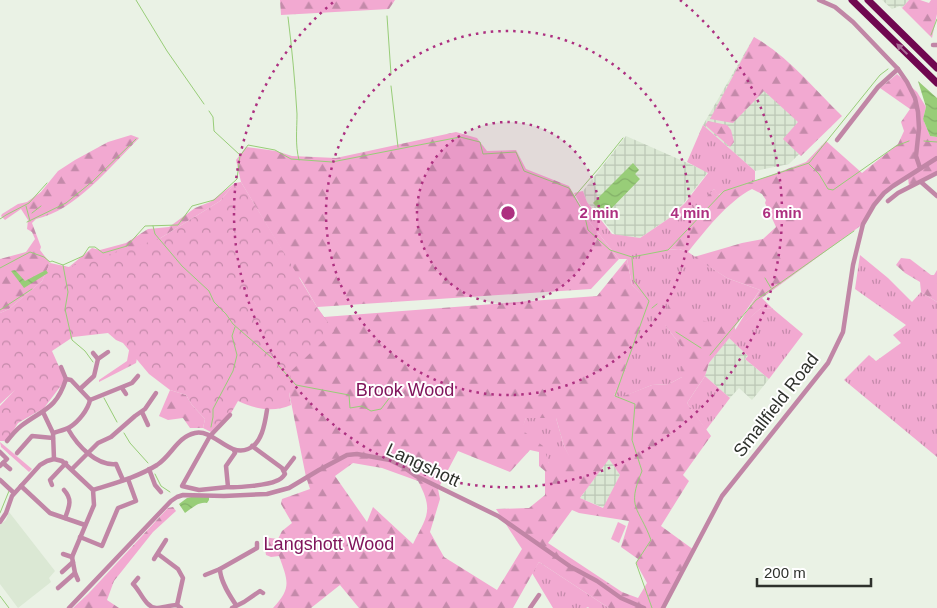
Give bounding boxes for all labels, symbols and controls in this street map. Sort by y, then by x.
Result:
one-way arrow [896,43,908,55]
centre of rings [499,204,517,222]
text: 2 min [579,204,619,221]
text: 4 min [670,204,710,221]
text: 6 min [762,204,802,221]
street label: Smallfield Road [729,349,823,461]
park label: Brook Wood [356,380,454,400]
street label: Langshott [383,439,463,491]
park label: Langshott Wood [264,534,394,554]
scale bar [757,556,871,588]
text: 200 m [764,564,806,581]

